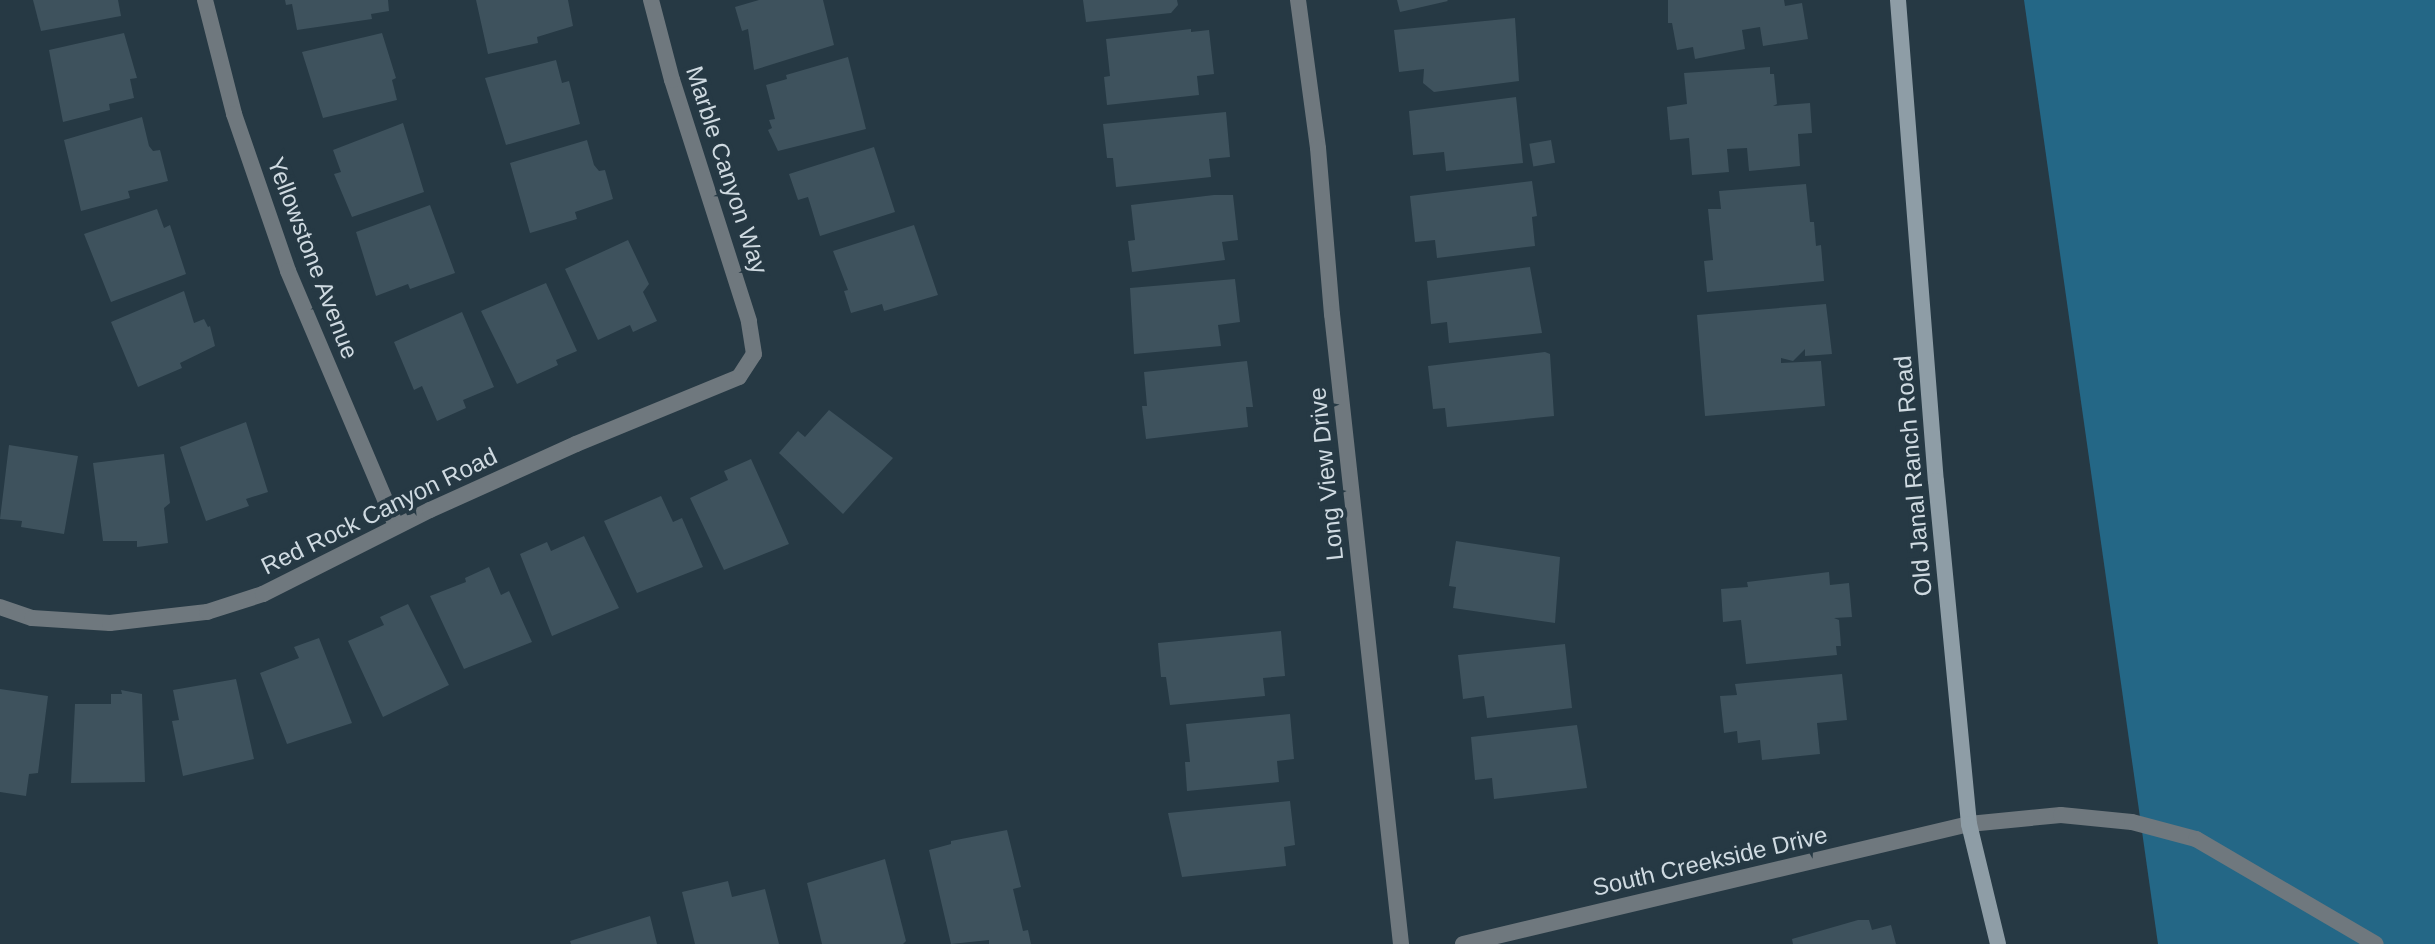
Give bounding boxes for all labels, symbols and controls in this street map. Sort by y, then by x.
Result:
street label: Marble Canyon Way [680,63,774,277]
street label: Yellowstone Avenue [261,153,365,363]
street label: Old Janal Ranch Road [1888,354,1938,598]
street label: Long View Drive [1303,386,1349,562]
street label: Red Rock Canyon Road [256,441,502,581]
street label: South Creekside Drive [1590,820,1830,902]

